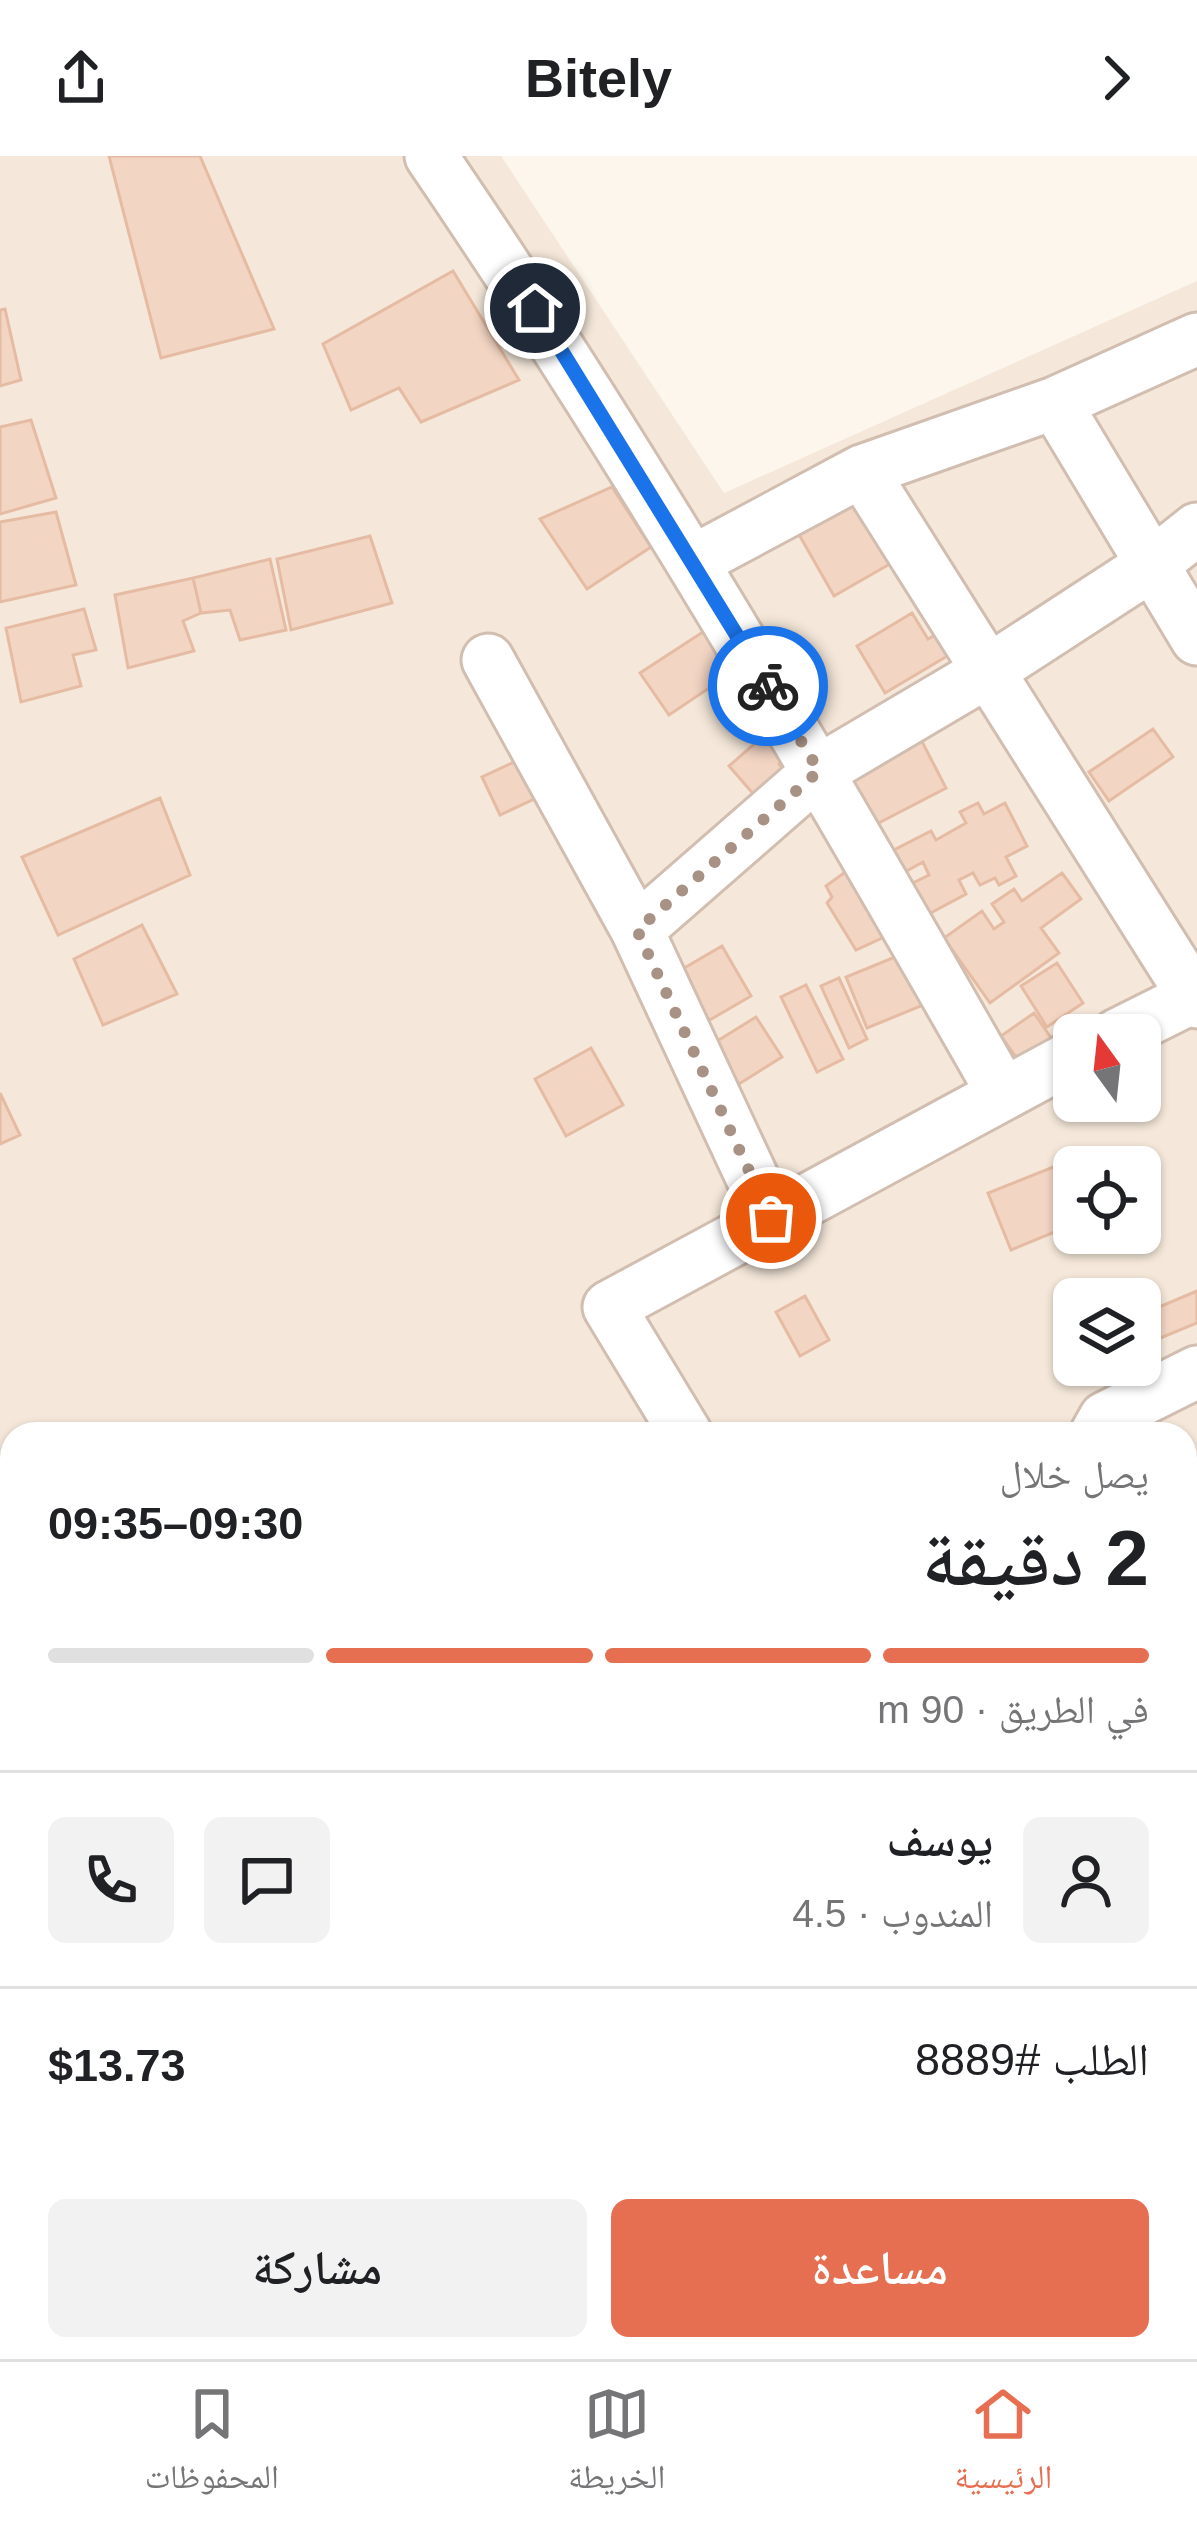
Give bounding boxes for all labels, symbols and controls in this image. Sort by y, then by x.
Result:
icon: share [48,45,114,111]
icon: forward [1083,45,1149,111]
text: Bitely [525,48,672,108]
pin [484,257,586,359]
icon: home [502,275,568,341]
courier [708,626,828,746]
icon: bike [735,653,801,719]
north arrow [1053,1014,1161,1122]
map controls [1053,1014,1161,1386]
button: locate [1053,1146,1161,1254]
pin [720,1167,822,1269]
icon: bag [738,1185,804,1251]
button: layers [1053,1278,1161,1386]
text: يصل خلال [1000,1453,1149,1496]
text: 09:30–09:35 [48,1498,303,1549]
text: 2 دقيقة [922,1514,1149,1602]
text: في الطريق · 90 m [877,1688,1149,1731]
text: يوسف [887,1815,993,1866]
button: phone [48,1817,174,1943]
button: chat [204,1817,330,1943]
button: person [1023,1817,1149,1943]
text: المندوب · 4.5 [792,1892,993,1935]
text: الطلب #8889 [915,2034,1149,2085]
text: $13.73 [48,2040,186,2091]
button: مشاركة [48,2199,587,2337]
button: مساعدة [611,2199,1149,2337]
tab: المحفوظات [145,2381,279,2509]
tab: الخريطة [568,2381,665,2509]
tab: الرئيسية [955,2381,1052,2509]

